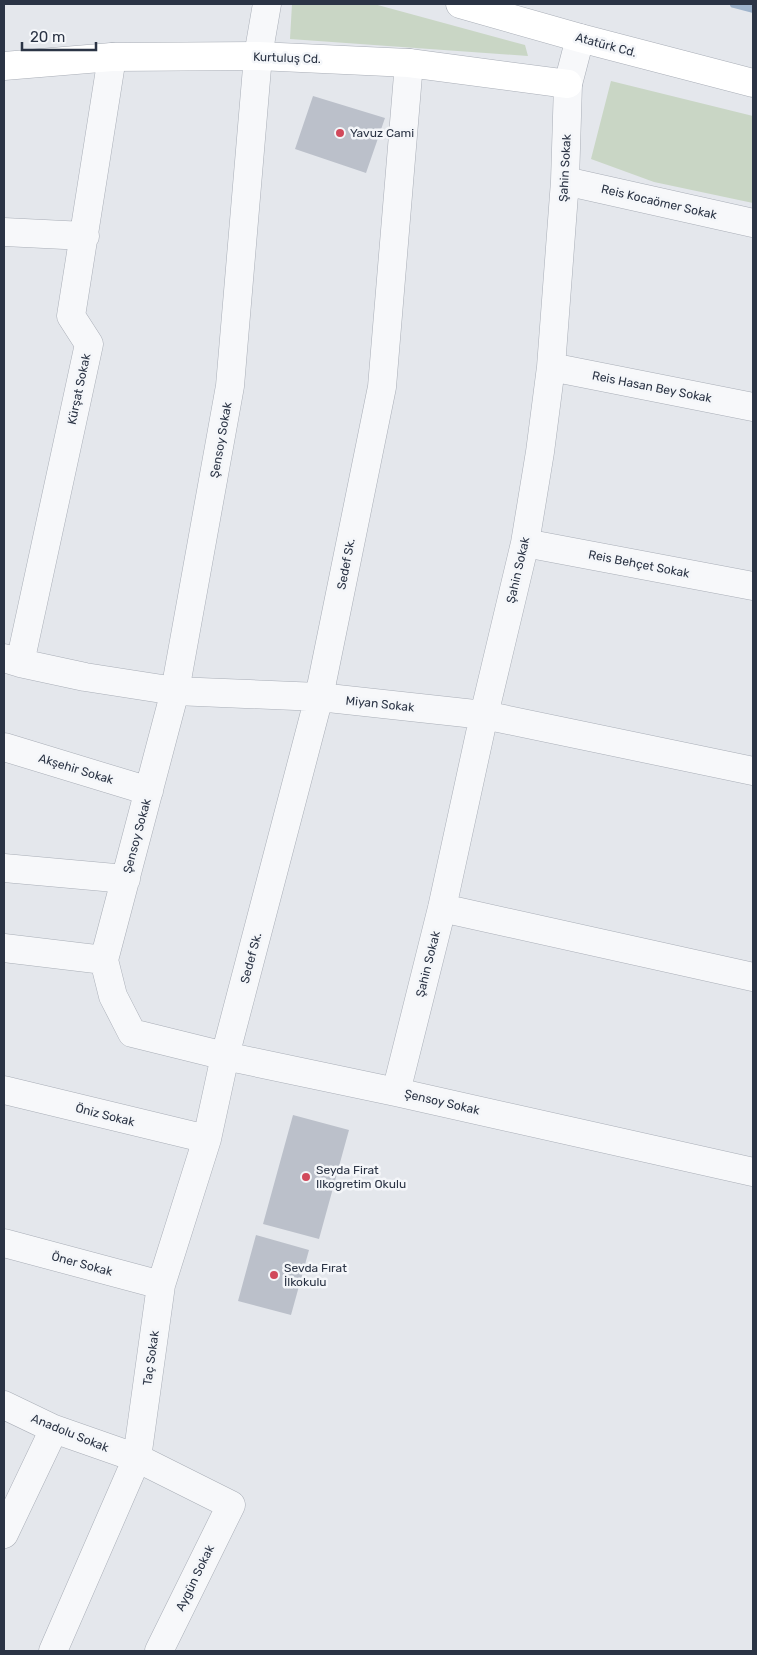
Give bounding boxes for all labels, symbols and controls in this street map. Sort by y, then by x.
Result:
scale bar [22,20,96,52]
text: 20 m [30,28,65,46]
street label: Atatürk Cd. [574,30,638,60]
street label: Kurtuluş Cd. [253,50,321,66]
place label: Yavuz Cami [350,126,414,140]
marker: Yavuz Cami [334,127,346,139]
street label: Şahin Sokak [556,133,574,202]
street label: Reis Kocaömer Sokak [600,182,719,222]
street label: Kürşat Sokak [65,351,94,426]
street label: Reis Hasan Bey Sokak [591,369,714,406]
street label: Şensoy Sokak [207,400,235,479]
street label: Şahin Sokak [504,535,533,605]
street label: Sedef Sk. [334,537,358,591]
street label: Reis Behçet Sokak [587,547,692,581]
street label: Miyan Sokak [345,693,416,715]
street label: Akşehir Sokak [37,751,116,787]
street label: Şensoy Sokak [120,796,154,875]
street label: Şahin Sokak [413,929,443,999]
street label: Sedef Sk. [238,931,264,985]
street label: Şensoy Sokak [403,1087,482,1118]
street label: Öniz Sokak [74,1101,137,1129]
place label: Seyda Firat Ilkogretim Okulu [316,1163,406,1191]
marker: Seyda Firat Ilkogretim Okulu [300,1171,312,1183]
street label: Öner Sokak [50,1249,115,1279]
place label: Sevda Fırat İlkokulu [284,1261,347,1289]
marker: Sevda Fırat İlkokulu [268,1269,280,1281]
street label: Taç Sokak [140,1329,162,1386]
street label: Anadolu Sokak [29,1411,112,1455]
street label: Aygün Sokak [173,1542,217,1613]

